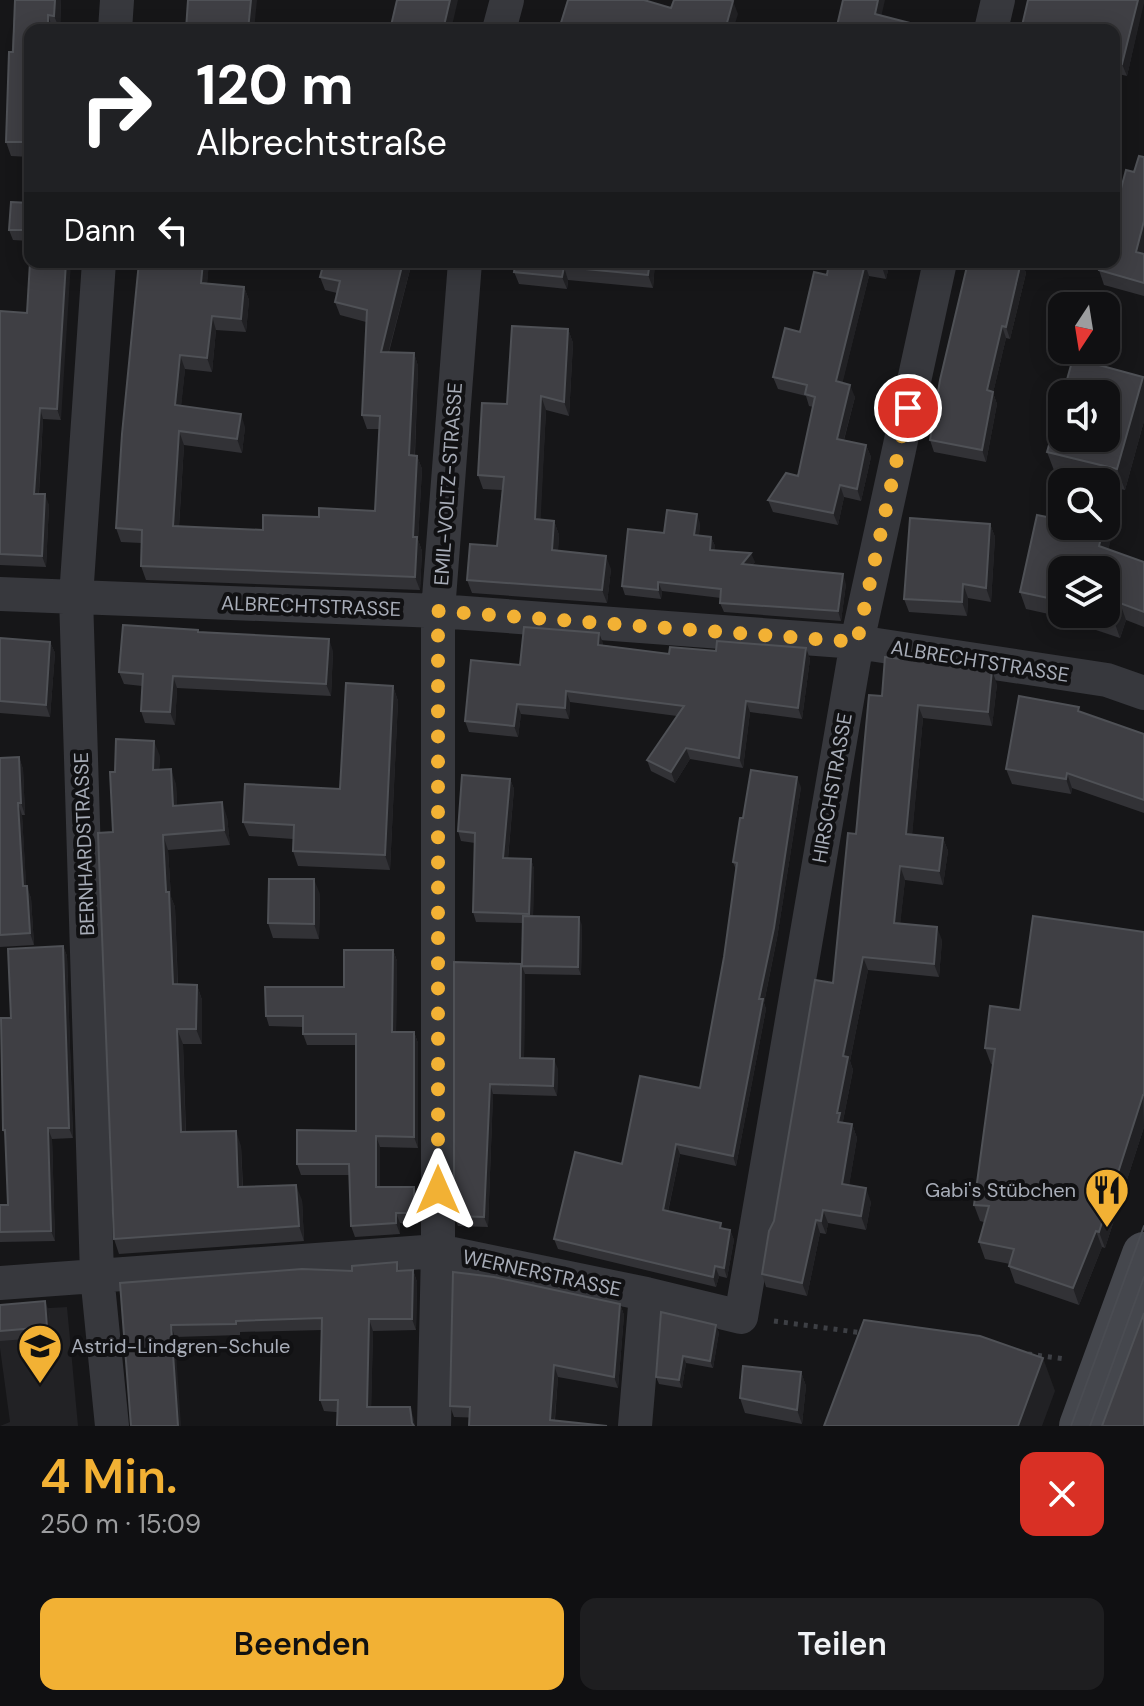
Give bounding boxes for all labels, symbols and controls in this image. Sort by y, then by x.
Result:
text: 120 m [196,48,354,121]
icon: right [64,56,168,160]
text: Albrechtstraße [196,119,447,166]
icon: left [151,208,195,252]
text: Dann [64,211,135,250]
north arrow [1048,292,1120,364]
map controls [1048,292,1120,628]
pin [874,374,942,442]
button: sound [1048,380,1120,452]
street label: EMIL-VOLTZ-STRASSE [428,382,468,586]
icon: arrive [886,386,930,430]
button: search [1048,468,1120,540]
button: layers [1048,556,1120,628]
street label: ALBRECHTSTRASSE [221,590,401,622]
street label: ALBRECHTSTRASSE [889,634,1071,688]
street label: HIRSCHSTRASSE [806,711,858,865]
street label: BERNHARDSTRASSE [68,752,100,936]
position arrow [396,1148,480,1232]
restaurant icon: Gabi's Stübchen [1083,1166,1131,1229]
place label: Gabi's Stübchen [925,1177,1076,1203]
street label: WERNERSTRASSE [460,1243,624,1303]
school or university icon: Astrid-Lindgren-Schule [16,1322,64,1385]
place label: Astrid-Lindgren-Schule [71,1333,290,1359]
text: 4 Min. [40,1445,177,1508]
button: close [1020,1452,1104,1536]
text: 250 m · 15:09 [40,1507,201,1541]
button: Beenden [40,1598,564,1690]
button: Teilen [580,1598,1104,1690]

